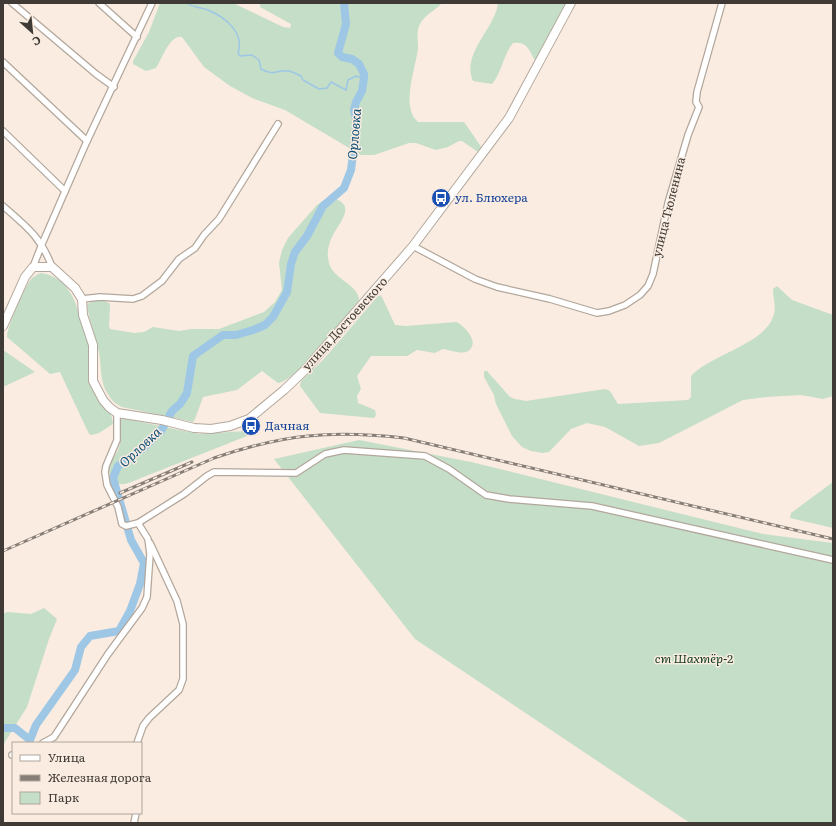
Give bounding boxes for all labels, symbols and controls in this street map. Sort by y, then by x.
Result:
north arrow [12,12,52,52]
text: С [30,33,44,51]
water label: Орловка [342,107,365,160]
street label: улица Тюленина [647,154,689,259]
bus stop icon: ул. Блюхера [430,187,452,209]
place label: ул. Блюхера [455,188,528,206]
street label: улица Достоевского [297,272,391,374]
bus stop icon: Дачная [240,415,262,437]
place label: Дачная [265,416,309,434]
water label: Орловка [114,422,165,471]
park label: ст Шахтёр-2 [655,649,733,667]
legend [12,742,142,814]
text: Улица [48,748,86,766]
text: Железная дорога [48,768,152,786]
text: Парк [48,788,79,806]

